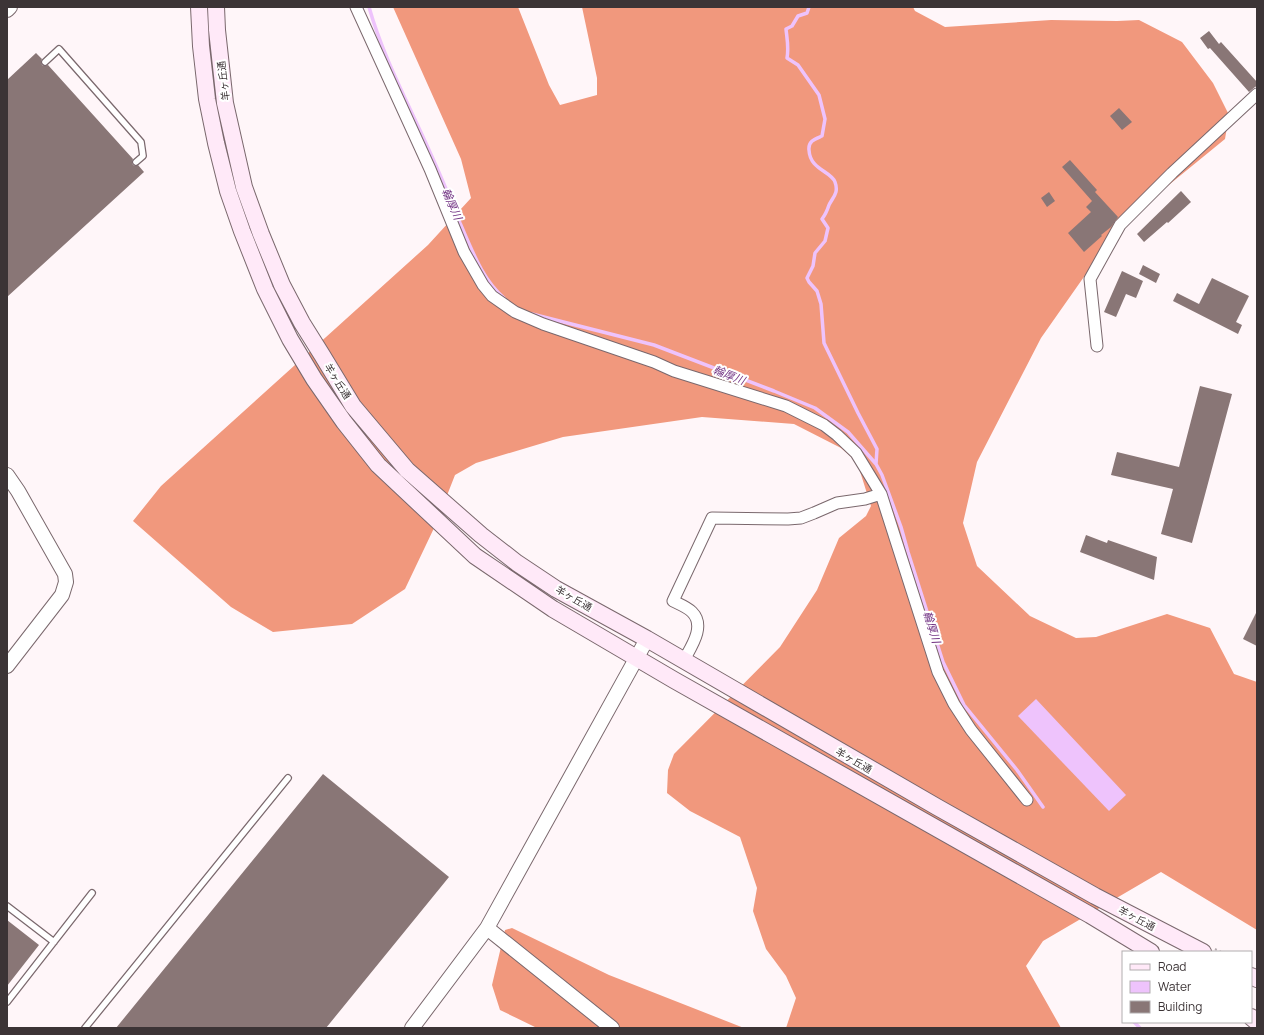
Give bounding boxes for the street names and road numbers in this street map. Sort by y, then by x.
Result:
street label: 羊ヶ丘通 [214,60,232,102]
street label: 羊ヶ丘通 [321,360,355,402]
street label: 羊ヶ丘通 [553,582,595,614]
street label: 羊ヶ丘通 [833,744,875,776]
street label: 羊ヶ丘通 [1116,902,1158,934]

